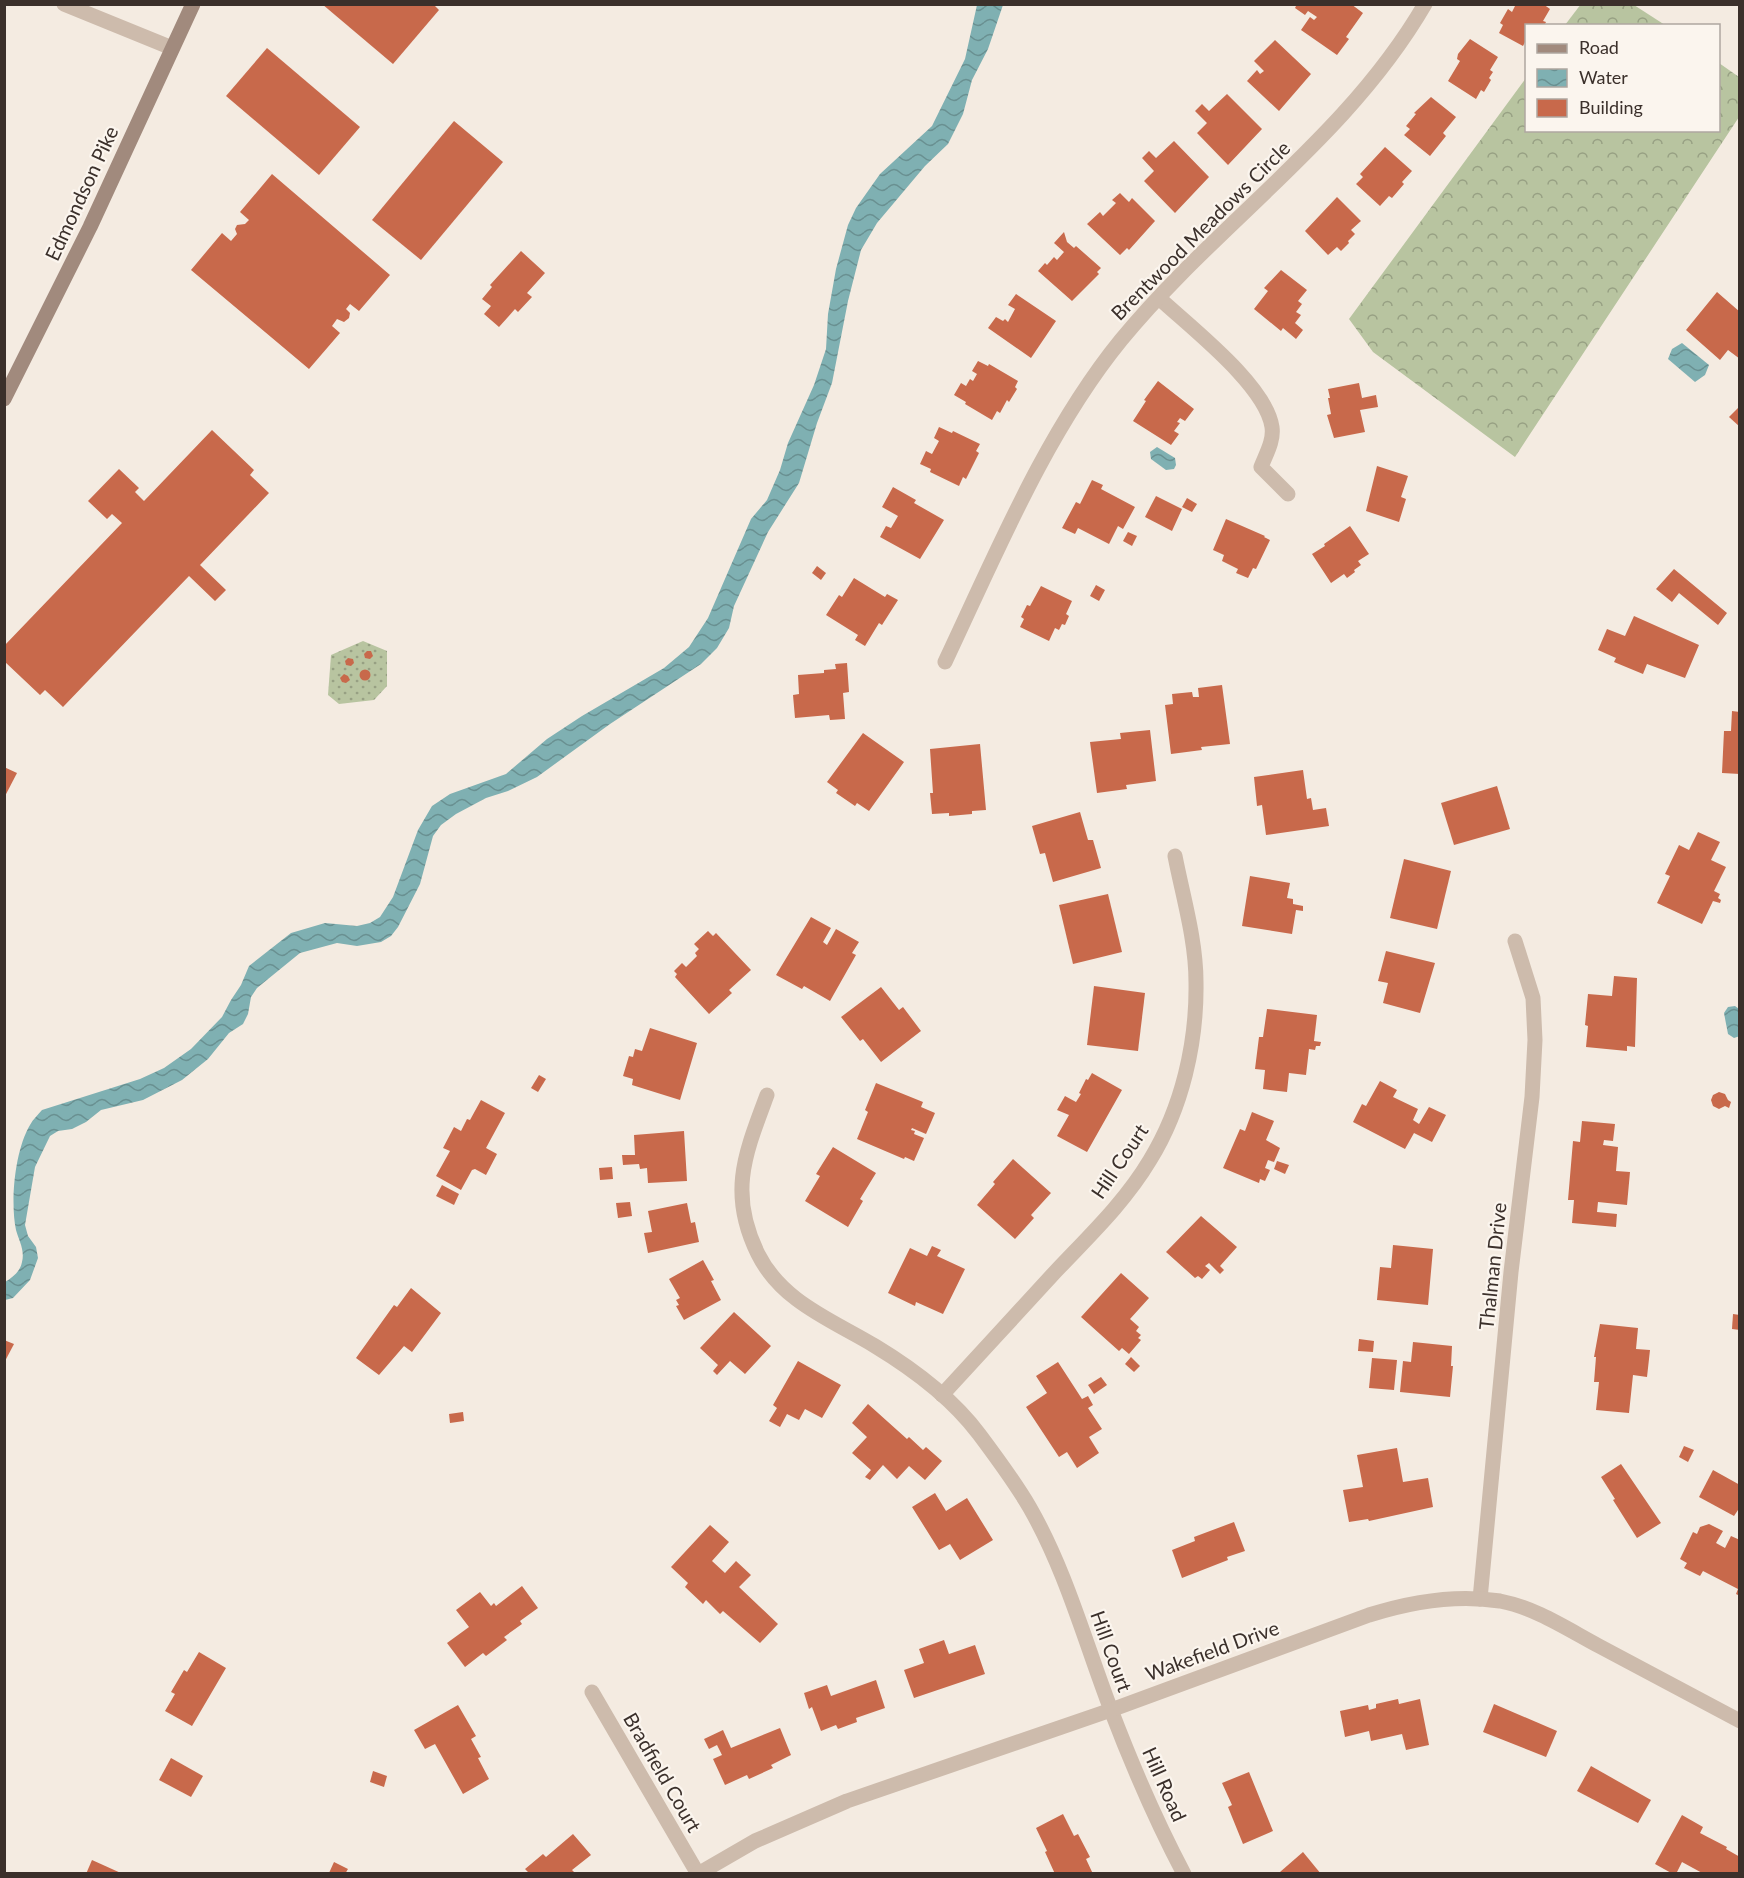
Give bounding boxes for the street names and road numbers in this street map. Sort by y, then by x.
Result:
street label: Edmondson Pike [39,122,123,264]
street label: Brentwood Meadows Circle [1105,135,1295,325]
street label: Hill Court [1085,1119,1153,1203]
street label: Thalman Drive [1473,1201,1511,1331]
street label: Hill Court [1086,1607,1138,1695]
street label: Wakefield Drive [1142,1615,1282,1685]
street label: Bradfield Court [619,1708,707,1836]
street label: Hill Road [1138,1743,1192,1825]

